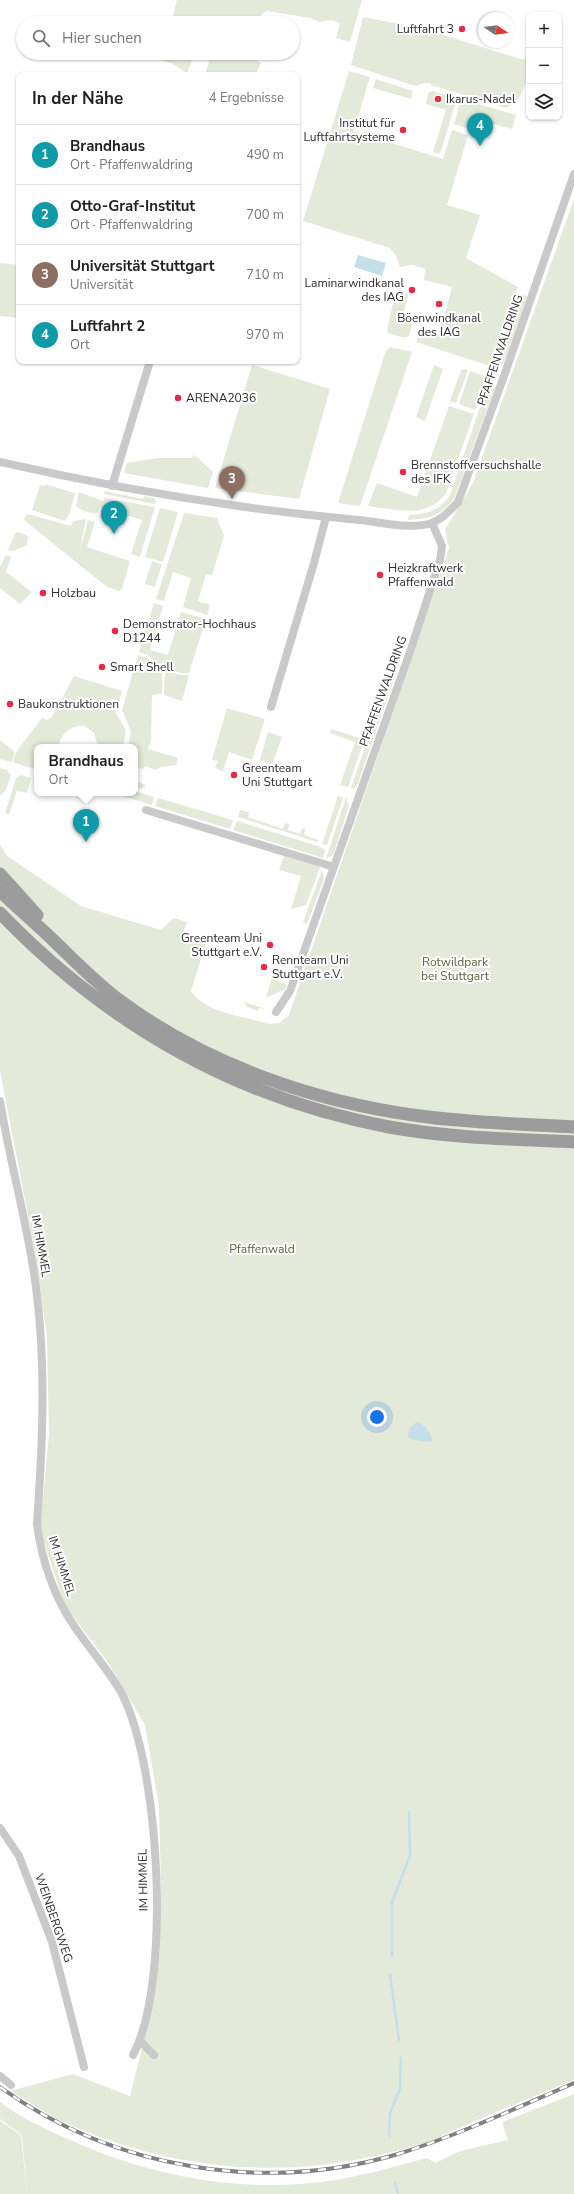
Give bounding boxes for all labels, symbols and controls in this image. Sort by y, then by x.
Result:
north arrow [478,12,514,48]
map controls [526,12,562,120]
button: + [526,12,562,48]
search box [16,16,300,60]
place label: Luftfahrt 3 [397,21,454,37]
marker: Luftfahrt 3 [457,24,467,34]
icon: search [30,27,52,49]
text: Hier suchen [62,28,142,48]
button: − [526,48,562,84]
button: layers [526,84,562,120]
text: In der Nähe [32,87,123,110]
text: 4 Ergebnisse [209,89,284,107]
place label: Ikarus-Nadel [446,91,516,107]
marker: Ikarus-Nadel [433,94,443,104]
pin: 4 [467,113,493,146]
place label: Institut für Luftfahrtsysteme [303,115,396,145]
marker: Institut für Luftfahrtsysteme [398,125,408,135]
text: Brandhaus [70,136,145,156]
text: 1 [41,146,49,164]
text: 490 m [246,146,284,164]
text: Ort · Pfaffenwaldring [70,156,193,174]
text: Otto-Graf-Institut [70,196,195,216]
text: 2 [41,206,49,224]
text: 700 m [246,206,284,224]
text: Ort · Pfaffenwaldring [70,216,193,234]
text: Universität Stuttgart [70,256,214,276]
text: 3 [41,266,49,284]
text: 710 m [246,266,284,284]
place label: Laminarwindkanal des IAG [305,275,404,305]
text: Universität [70,276,133,294]
marker: Laminarwindkanal des IAG [407,285,417,295]
street label: PFAFFENWALDRING [473,292,527,408]
marker: Böenwindkanal des IAG [434,299,444,309]
place label: Böenwindkanal des IAG [397,310,481,340]
text: Luftfahrt 2 [70,316,145,336]
text: 4 [41,326,49,344]
text: 970 m [246,326,284,344]
text: Ort [70,336,90,354]
place label: ARENA2036 [186,390,256,406]
marker: ARENA2036 [173,393,183,403]
place label: Brennstoffversuchshalle des IFK [411,457,542,487]
pin: 3 [219,466,245,499]
marker: Brennstoffversuchshalle des IFK [398,467,408,477]
pin: 2 [101,501,127,534]
place label: Heizkraftwerk Pfaffenwald [388,560,464,590]
marker: Heizkraftwerk Pfaffenwald [375,570,385,580]
place label: Holzbau [51,585,96,601]
marker: Holzbau [38,588,48,598]
place label: Demonstrator-Hochhaus D1244 [123,616,257,646]
marker: Demonstrator-Hochhaus D1244 [110,626,120,636]
street label: PFAFFENWALDRING [356,633,410,749]
place label: Smart Shell [110,659,174,675]
marker: Smart Shell [97,662,107,672]
place label: Baukonstruktionen [18,696,119,712]
marker: Baukonstruktionen [5,699,15,709]
popup [34,744,138,796]
text: Brandhaus [48,751,124,771]
place label: Greenteam Uni Stuttgart [242,760,313,790]
marker: Greenteam Uni Stuttgart [229,770,239,780]
text: Ort [48,771,68,789]
pin: 1 [73,809,99,842]
place label: Greenteam Uni Stuttgart e.V. [181,930,262,960]
marker: Greenteam Uni Stuttgart e.V. [265,940,275,950]
place label: Rennteam Uni Stuttgart e.V. [272,952,348,982]
park label: Rotwildpark bei Stuttgart [421,954,490,984]
marker: Rennteam Uni Stuttgart e.V. [259,962,269,972]
street label: IM HIMMEL [28,1214,54,1279]
park label: Pfaffenwald [229,1241,295,1257]
your location [367,1407,387,1427]
street label: IM HIMMEL [45,1534,79,1599]
street label: IM HIMMEL [134,1848,152,1911]
street label: WEINBERGWEG [31,1872,77,1964]

